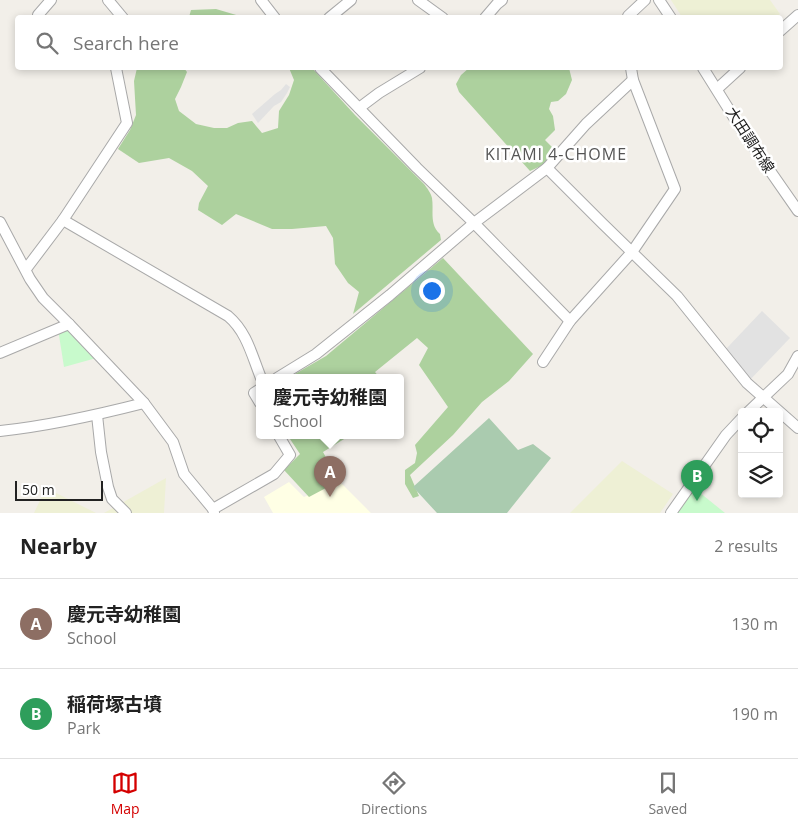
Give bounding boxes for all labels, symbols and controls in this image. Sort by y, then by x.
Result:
search box [15,15,783,70]
icon: search [33,29,61,57]
text: Search here [73,30,179,56]
street label: 大田調布線 [722,103,780,176]
district label: KITAMI 4-CHOME [485,143,627,165]
your location [419,278,445,304]
popup [256,374,404,439]
text: 慶元寺幼稚園 [273,384,387,410]
map controls [738,408,783,498]
button: locate [738,408,783,453]
text: School [273,410,323,432]
button: layers [738,453,783,498]
pin: A [314,456,346,497]
pin: B [681,460,713,501]
scale bar [15,478,102,501]
text: 50 m [22,480,55,499]
text: Nearby [20,532,97,560]
text: 2 results [714,535,778,557]
text: 慶元寺幼稚園 [67,601,181,627]
text: A [30,613,42,635]
text: 130 m [732,613,778,635]
text: School [67,627,117,649]
text: 稲荷塚古墳 [67,691,162,717]
text: B [31,703,41,725]
text: 190 m [732,703,778,725]
text: Park [67,717,100,739]
tab: Map [111,769,140,818]
tab: Directions [361,769,427,818]
tab: Saved [648,769,687,818]

